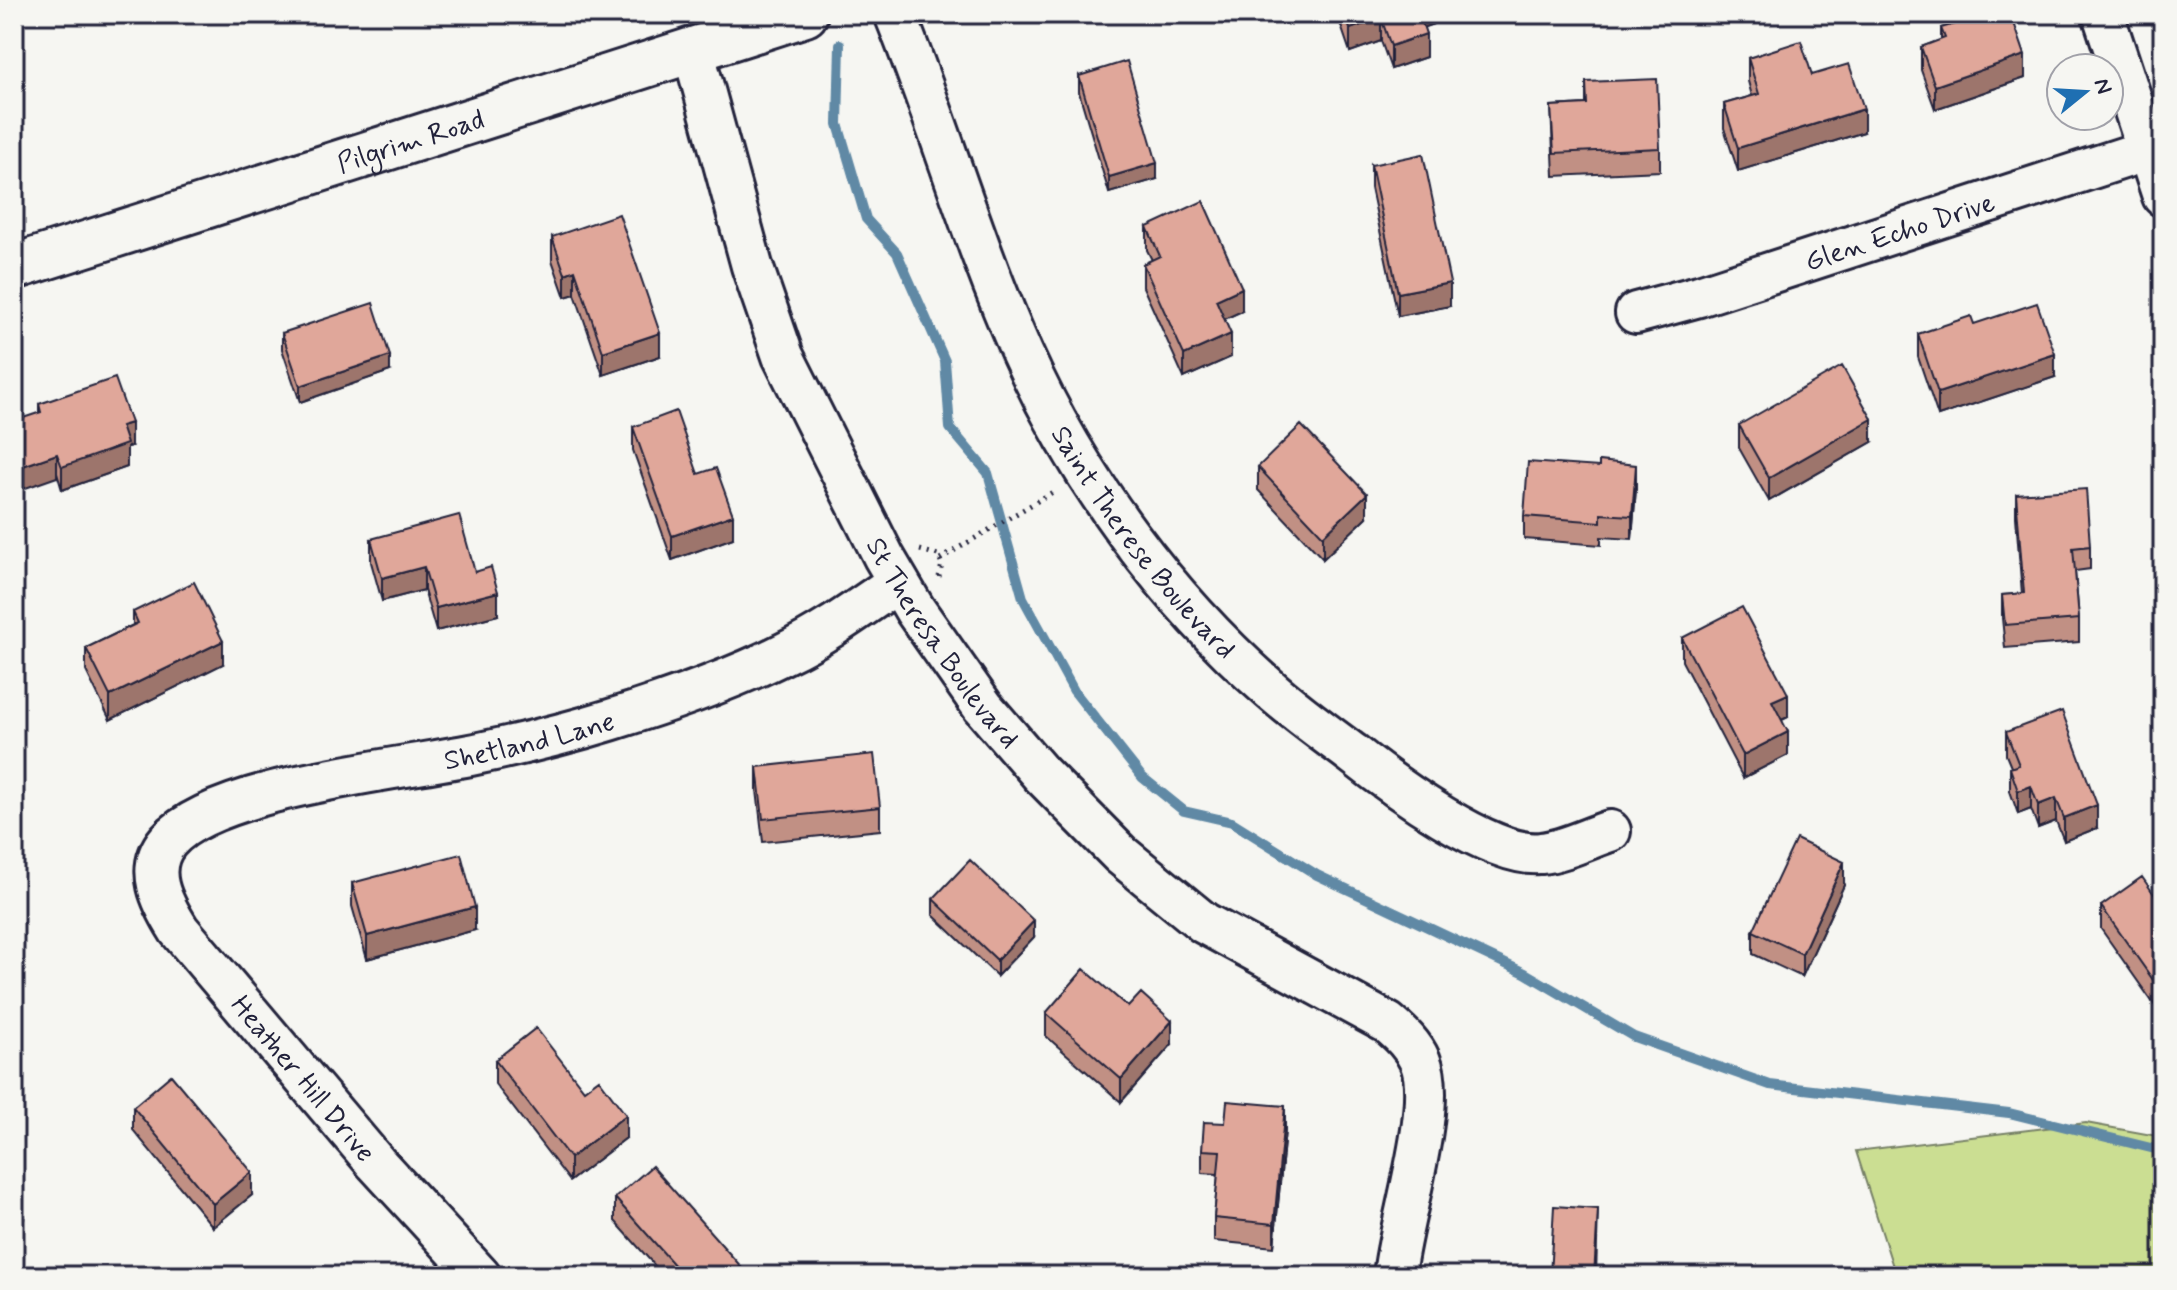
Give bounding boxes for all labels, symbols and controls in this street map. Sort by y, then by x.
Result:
north arrow [2045,52,2125,132]
text: N [2087,75,2118,98]
street label: Pilgrim Road [333,102,489,183]
street label: Glen Echo Drive [1800,185,2000,281]
street label: Saint Therese Boulevard [1041,420,1243,668]
street label: St Theresa Boulevard [856,532,1027,757]
street label: Shetland Lane [441,704,620,780]
street label: Heather Hill Drive [221,988,383,1171]

